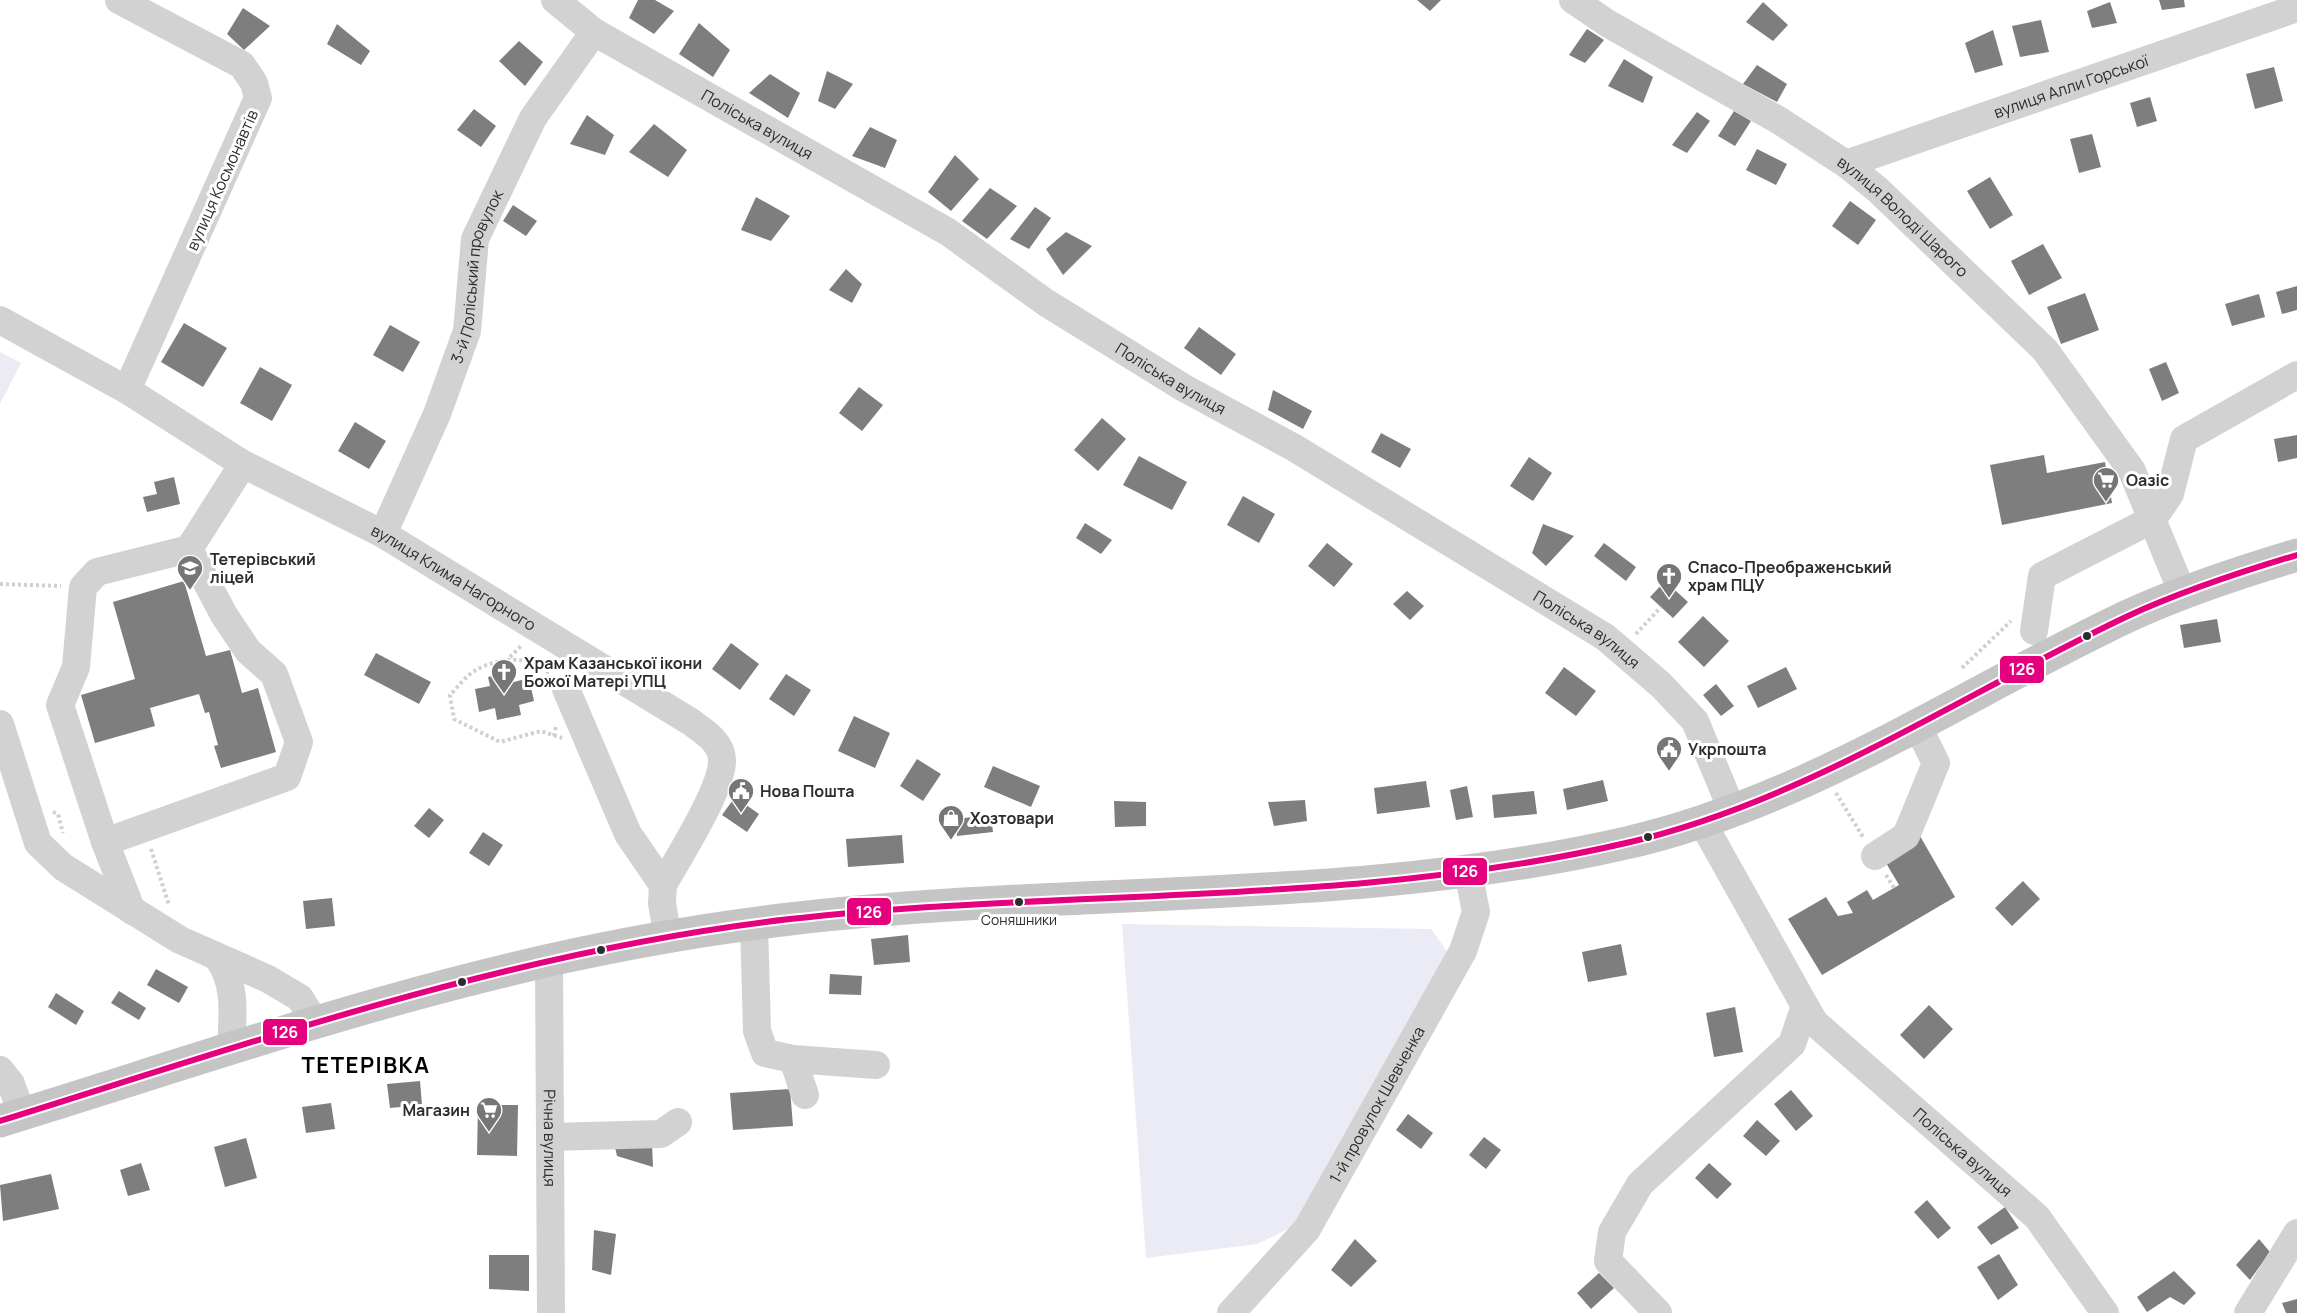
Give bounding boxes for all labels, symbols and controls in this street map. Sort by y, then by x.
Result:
street label: вулиця Алли Горської [1991,49,2152,123]
street label: Поліська вулиця [698,84,817,165]
street label: вулиця Космонавтів [181,106,263,254]
street label: вулиця Володі Шарого [1833,150,1973,282]
street label: 3-й Поліський провулок [445,185,509,366]
street label: Поліська вулиця [1111,337,1230,420]
supermarket icon: Оазіс [2091,465,2121,503]
place label: Оазіс [2126,469,2169,491]
street label: вулиця Клима Нагорного [368,519,540,636]
place label: Тетерівський ліцей [210,548,316,588]
school or university icon: Тетерівський ліцей [175,553,205,591]
place label: Спасо-Преображенський храм ПЦУ [1688,556,1892,596]
church icon: Спасо-Преображенський храм ПЦУ [1654,561,1684,599]
street label: Поліська вулиця [1529,585,1645,673]
unlabelled marker [2081,630,2093,642]
place label: Храм Казанської ікони Божої Матері УПЦ [524,652,702,692]
line badge: 126 [1999,655,2045,684]
church icon: Храм Казанської ікони Божої Матері УПЦ [489,657,519,695]
text: 126 [2009,658,2035,680]
public building icon: Укрпошта [1654,734,1684,772]
place label: Укрпошта [1688,738,1766,760]
public building icon: Нова Пошта [726,776,756,814]
place label: Нова Пошта [760,780,854,802]
shop icon: Хозтовари [936,803,966,841]
place label: Хозтовари [970,807,1054,829]
unlabelled marker [1642,831,1654,843]
line badge: 126 [1442,857,1488,886]
text: 126 [1452,860,1478,882]
marker: Соняшники [1013,896,1025,908]
line badge: 126 [846,897,892,926]
text: 126 [856,901,882,923]
place label: Соняшники [981,910,1057,929]
unlabelled marker [595,944,607,956]
unlabelled marker [456,976,468,988]
line badge: 126 [262,1018,308,1046]
text: 126 [272,1021,298,1043]
street label: 1-й провулок Шевченка [1324,1022,1430,1187]
district label: ТЕТЕРІВКА [301,1050,431,1080]
street label: Річна вулиця [539,1089,561,1187]
supermarket icon: Магазин [474,1095,504,1133]
place label: Магазин [402,1099,470,1121]
street label: Поліська вулиця [1909,1103,2017,1201]

